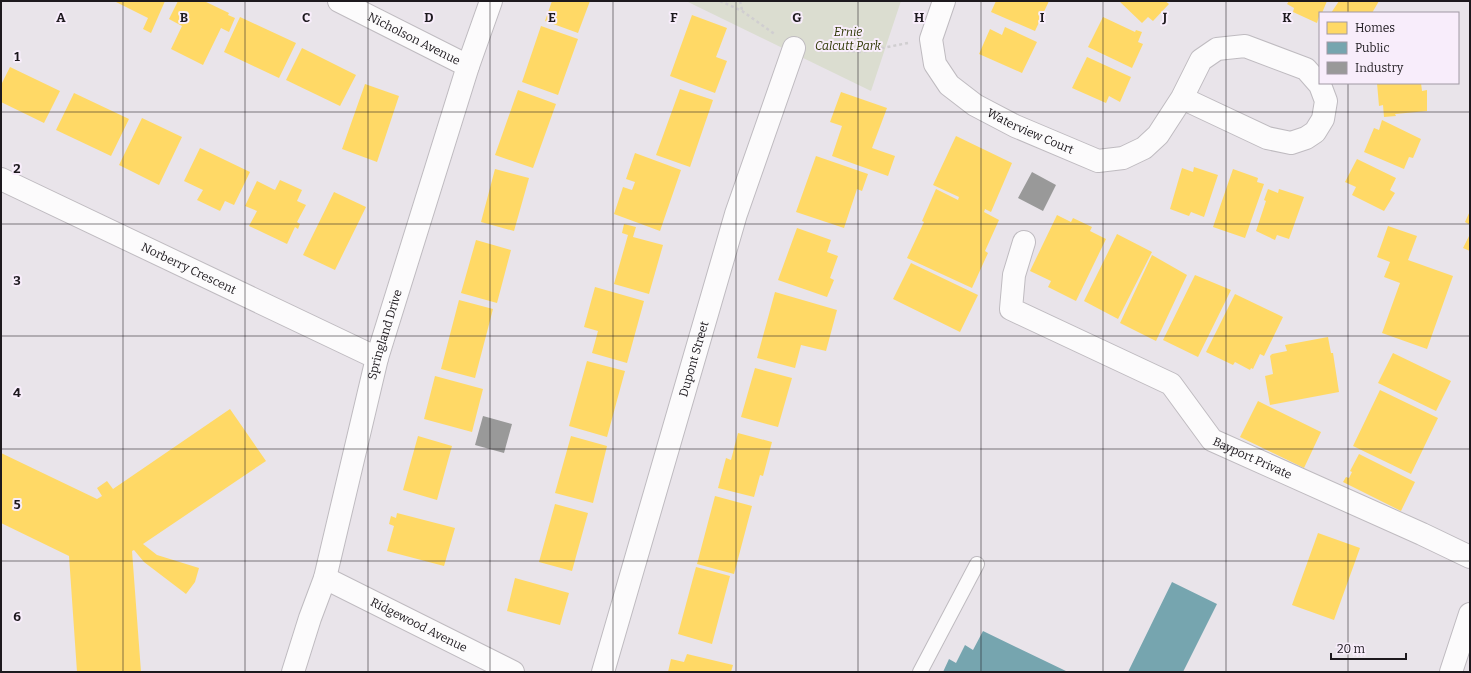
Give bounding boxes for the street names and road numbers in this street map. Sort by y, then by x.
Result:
street label: Nicholson Avenue [365,10,463,68]
street label: Waterview Court [985,106,1076,157]
street label: Norberry Crescent [139,240,239,297]
street label: Springland Drive [365,288,405,381]
street label: Dupont Street [676,319,712,399]
street label: Bayport Private [1211,434,1294,482]
street label: Ridgewood Avenue [368,595,470,655]

